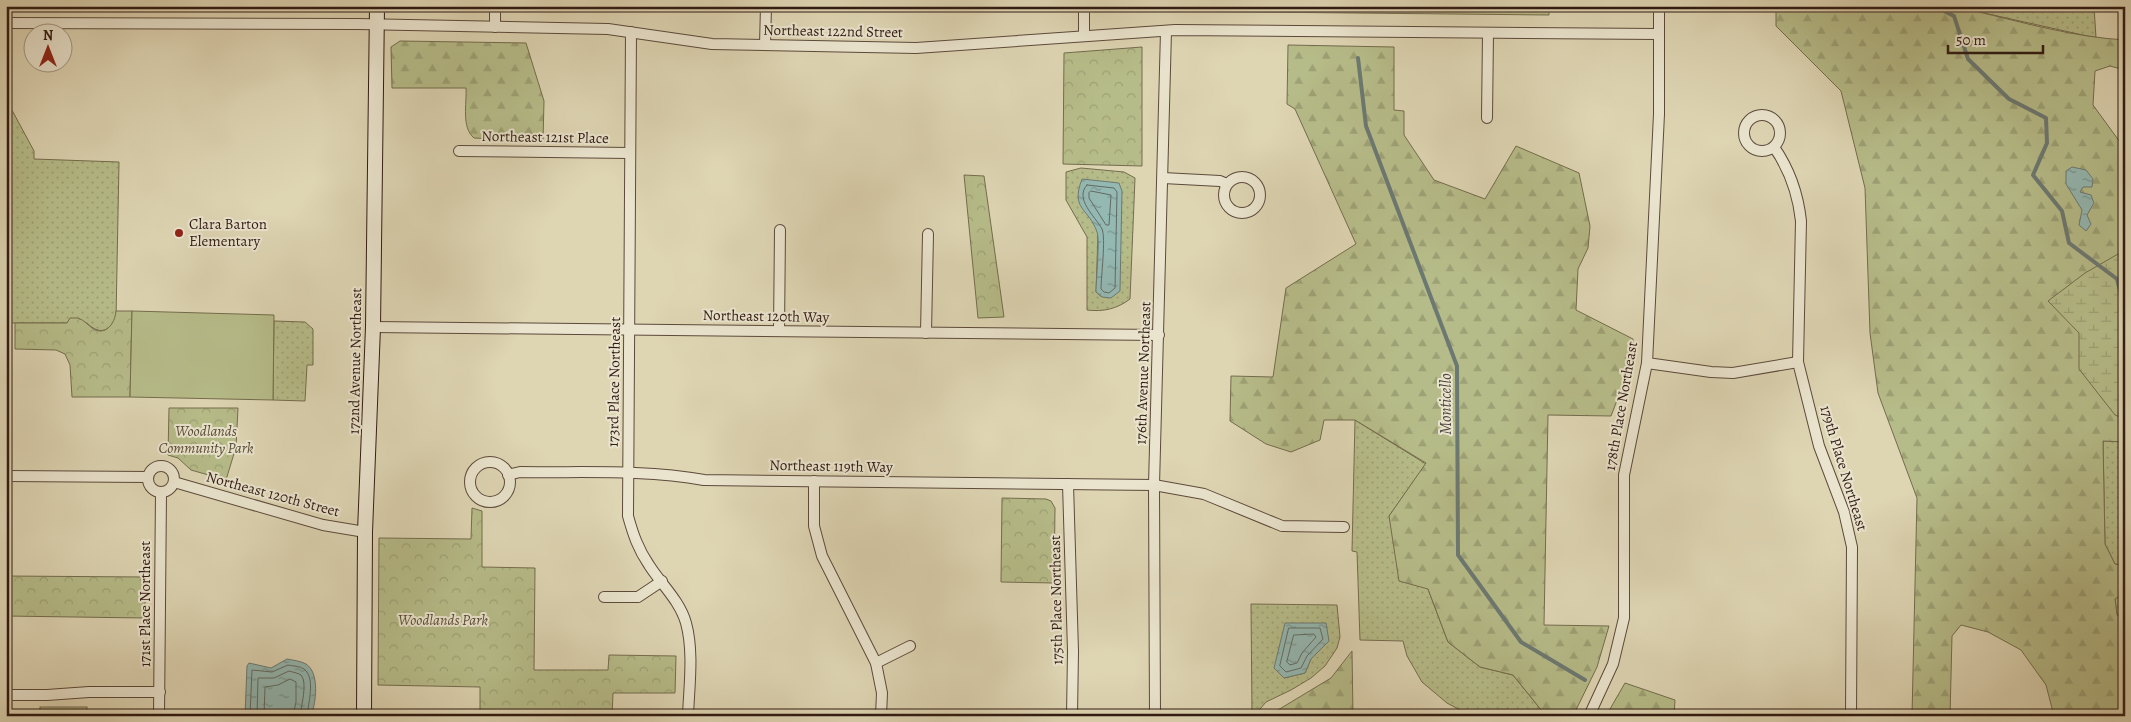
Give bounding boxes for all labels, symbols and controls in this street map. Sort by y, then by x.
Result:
street label: Northeast 122nd Street [763,20,903,42]
north arrow [22,22,72,72]
scale bar [1948,22,2044,54]
text: N [43,26,53,45]
text: 50 m [1956,30,1986,50]
street label: Northeast 121st Place [481,126,609,148]
place label: Clara Barton Elementary [189,214,267,251]
marker: Clara Barton Elementary [173,227,185,239]
street label: 172nd Avenue Northeast [344,287,366,435]
street label: 176th Avenue Northeast [1131,301,1155,445]
street label: Northeast 120th Way [702,305,830,327]
street label: 173rd Place Northeast [603,317,625,447]
street label: 178th Place Northeast [1600,340,1642,472]
water label: Monticello [1435,373,1457,435]
street label: 179th Place Northeast [1815,403,1873,533]
park label: Woodlands Community Park [158,421,254,458]
street label: Northeast 119th Way [769,455,893,477]
street label: Northeast 120th Street [204,467,342,521]
street label: 175th Place Northeast [1045,535,1067,665]
street label: 171st Place Northeast [135,541,155,667]
park label: Woodlands Park [398,610,488,630]

